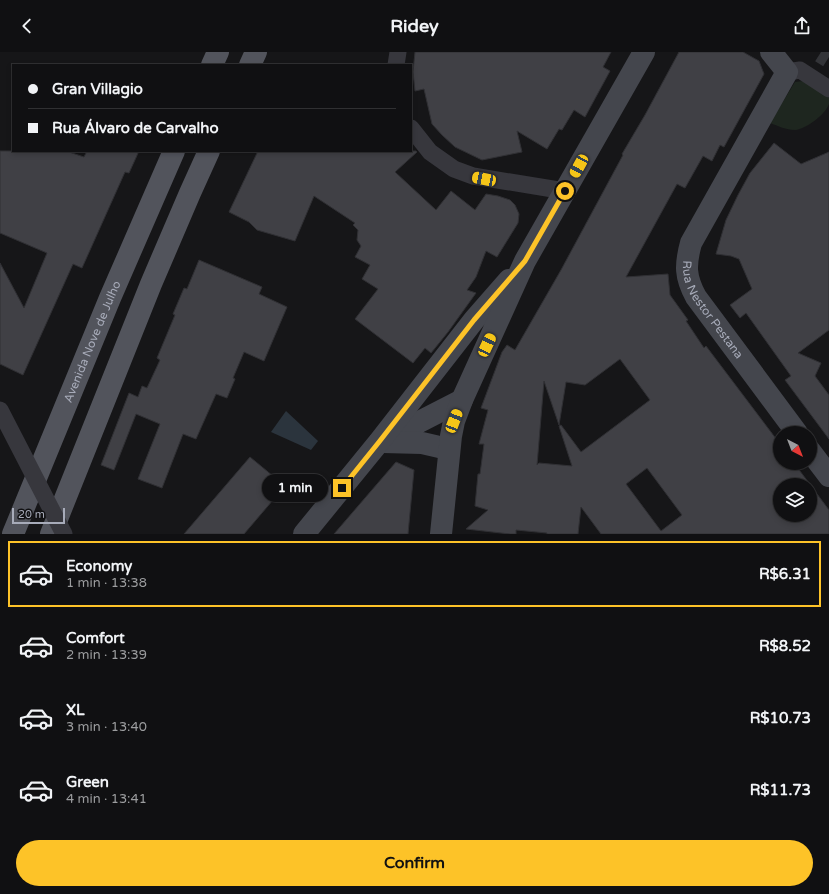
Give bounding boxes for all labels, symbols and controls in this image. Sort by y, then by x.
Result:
icon: back [16,15,38,37]
text: Ridey [390,15,439,37]
icon: share [791,15,813,37]
text: Gran Villagio [52,80,143,98]
text: Rua Álvaro de Carvalho [52,119,219,137]
car [568,153,590,179]
car [471,171,497,187]
route start [556,182,574,200]
street label: Rua Nestor Pestana [680,260,746,361]
street label: Avenida Nove de Julho [61,279,124,405]
car [476,332,498,358]
car [444,408,464,434]
north arrow [773,426,817,470]
map controls [773,426,817,522]
callout: 1 min [262,474,328,502]
button: layers [773,478,817,522]
route end [333,479,351,497]
text: 1 min [278,480,312,496]
scale bar [12,506,65,525]
text: 20 m [18,508,45,521]
icon: car [18,556,54,592]
text: Economy [66,557,132,575]
text: R$6.31 [759,565,811,583]
text: 1 min · 13:38 [66,575,147,591]
icon: car [18,628,54,664]
text: Comfort [66,629,125,647]
text: R$8.52 [759,637,811,655]
text: 2 min · 13:39 [66,647,147,663]
icon: car [18,700,54,736]
text: XL [66,701,85,719]
text: R$10.73 [750,709,811,727]
text: 3 min · 13:40 [66,719,147,735]
icon: car [18,772,54,808]
text: Green [66,773,109,791]
text: R$11.73 [750,781,811,799]
text: 4 min · 13:41 [66,791,147,807]
button: Confirm [16,840,813,886]

